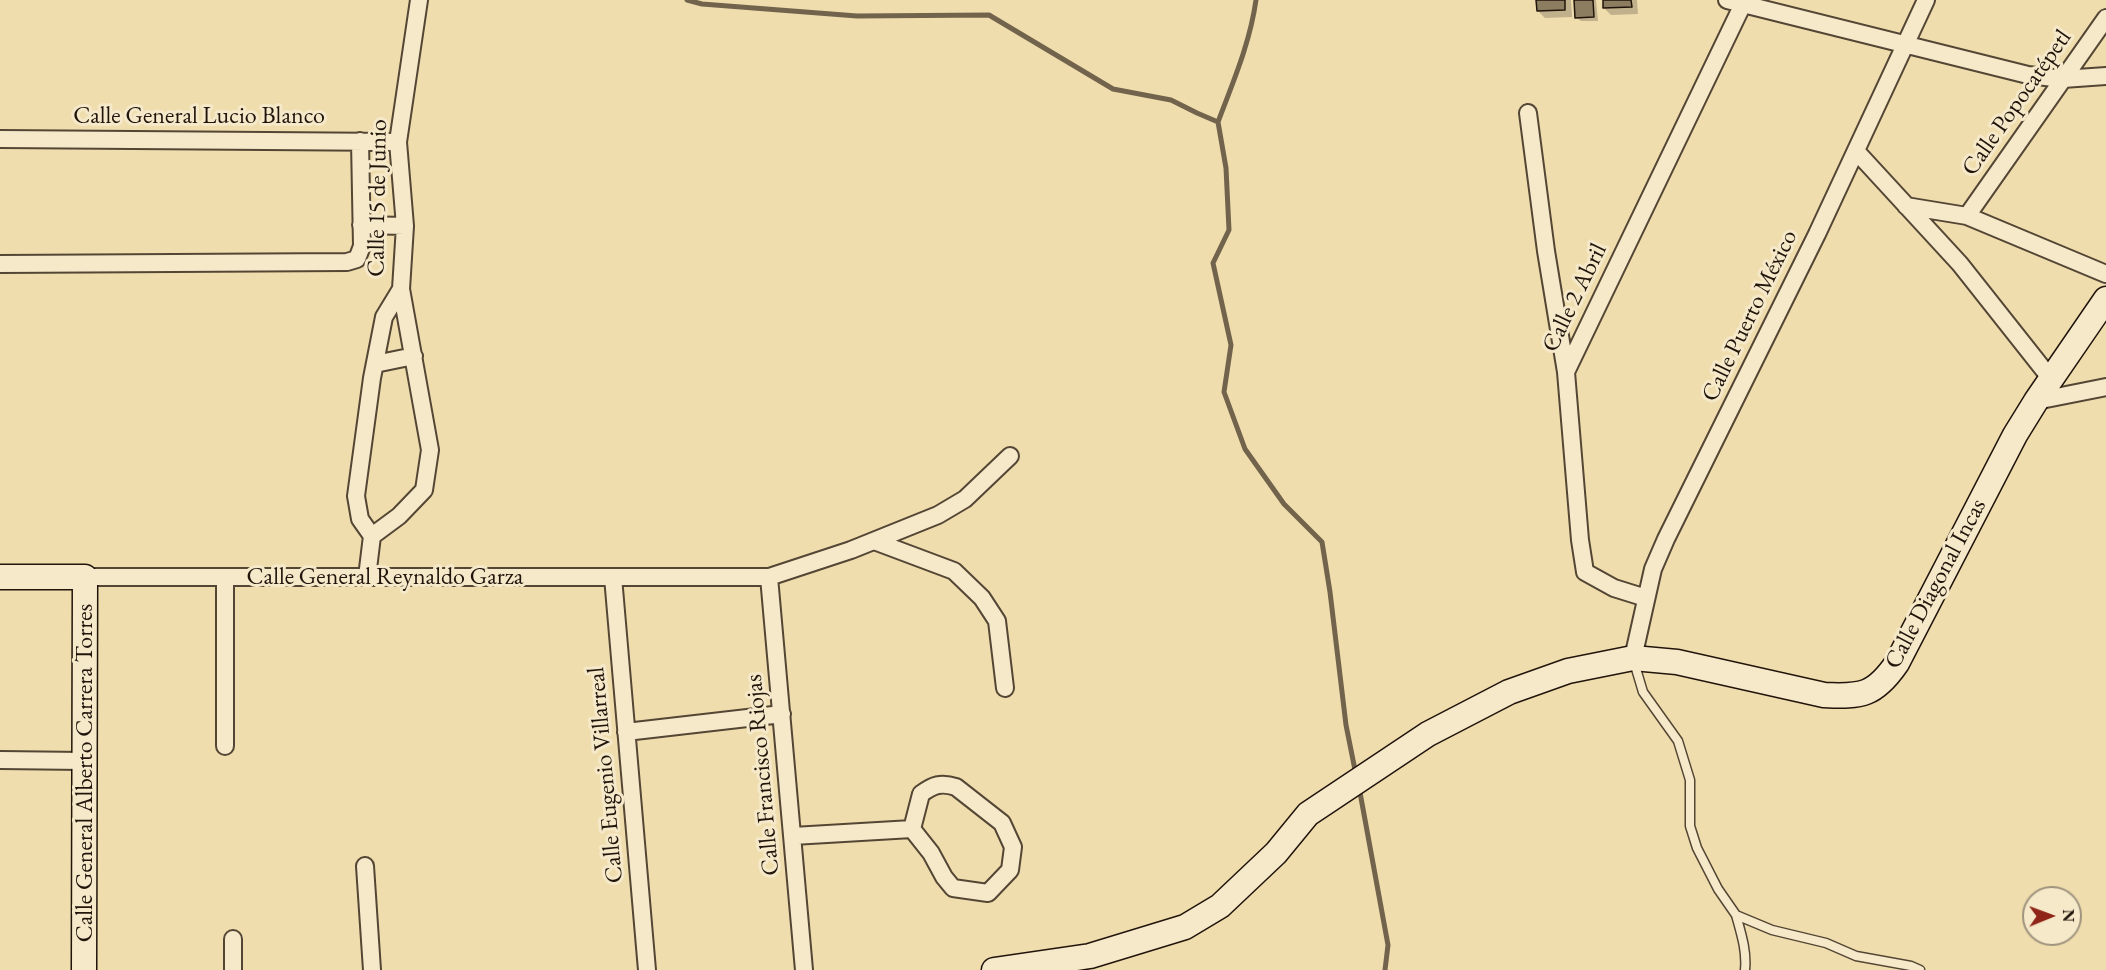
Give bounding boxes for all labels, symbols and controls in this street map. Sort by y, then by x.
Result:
street label: Calle Popocatépetl [1956,24,2078,182]
street label: Calle General Lucio Blanco [73,102,325,130]
street label: Calle 15 de Junio [362,119,394,277]
street label: Calle Puerto México [1696,226,1804,406]
street label: Calle 2 Abril [1536,239,1614,357]
street label: Calle Diagonal Incas [1879,494,1993,674]
street label: Calle General Reynaldo Garza [247,563,523,591]
street label: Calle General Alberto Carrera Torres [71,604,99,942]
street label: Calle Eugenio Villarreal [582,666,630,884]
street label: Calle Francisco Riojas [740,673,786,877]
north arrow [2022,886,2082,946]
text: N [2058,909,2079,922]

